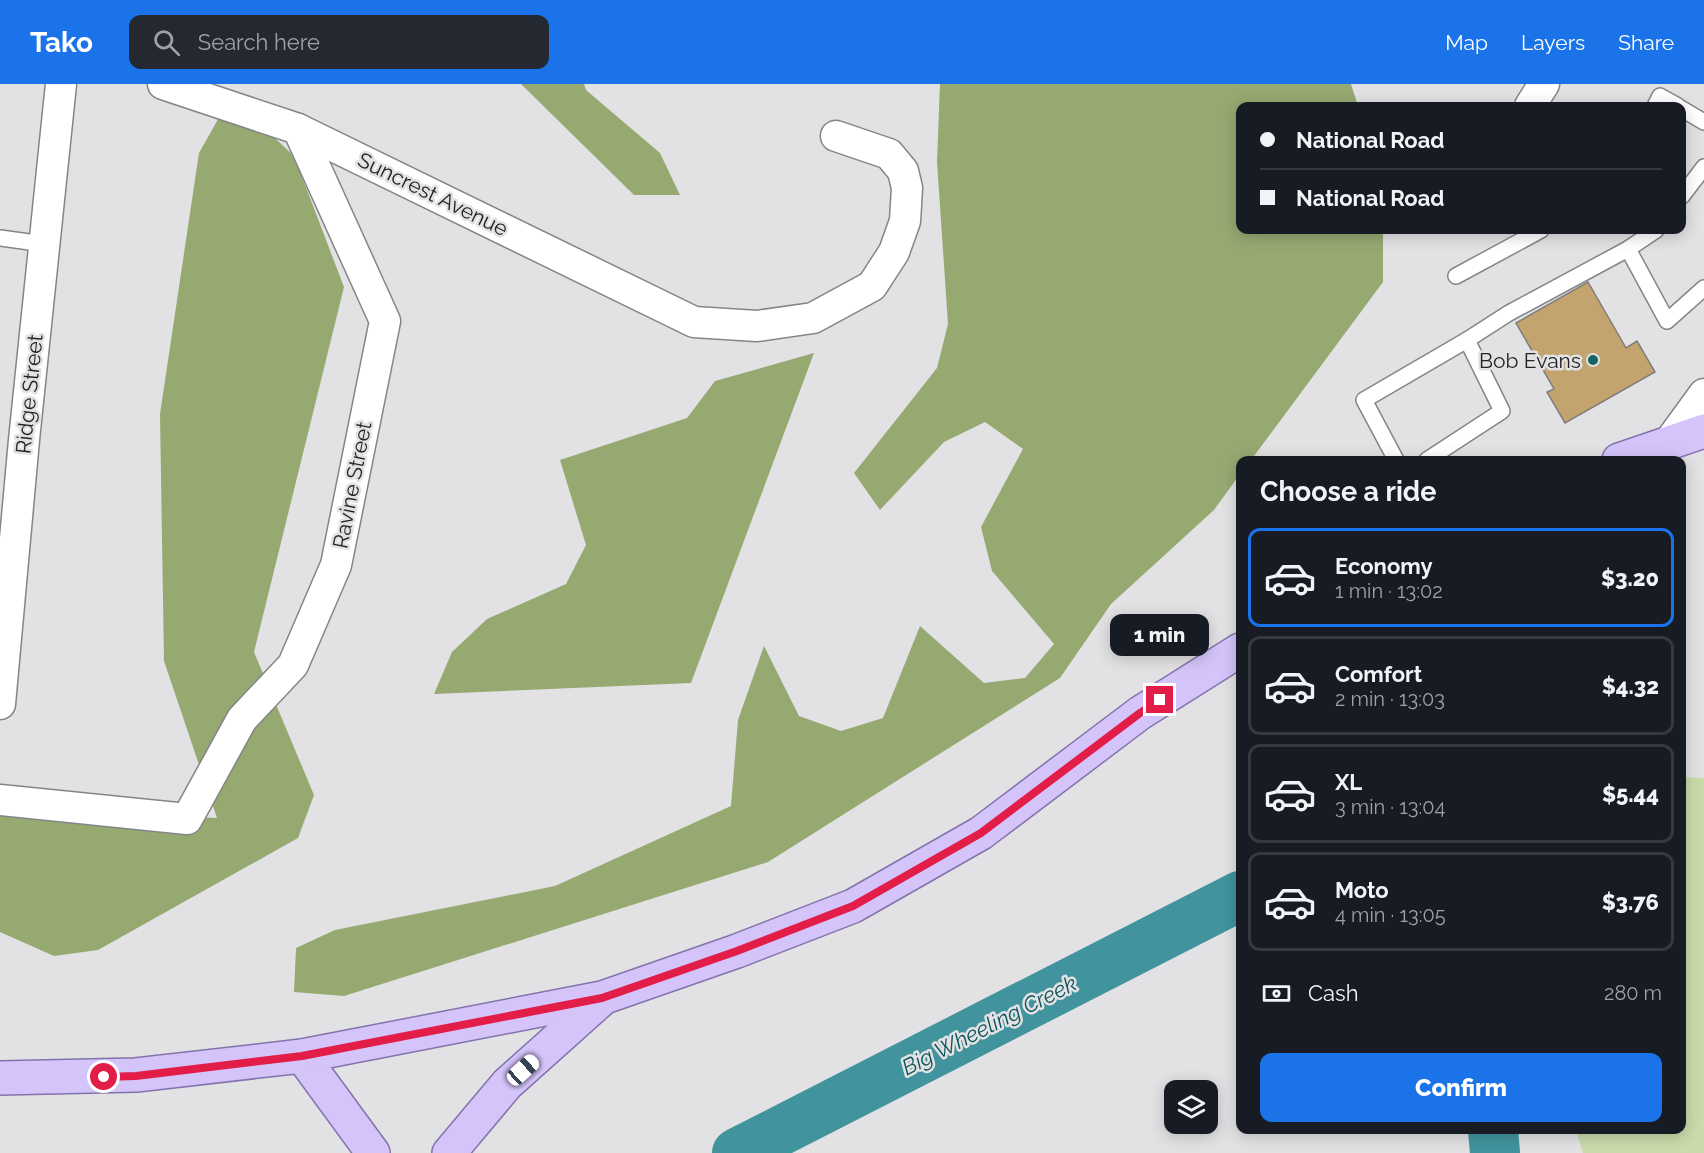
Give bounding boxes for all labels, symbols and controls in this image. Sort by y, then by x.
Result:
search box [129,15,549,69]
text: Tako [30,26,93,59]
icon: search [150,26,183,59]
text: Search here [198,29,320,55]
text: Map [1445,30,1488,55]
text: Layers [1521,30,1585,55]
text: Share [1618,30,1674,55]
text: National Road [1296,127,1445,153]
street label: Suncrest Avenue [354,147,512,241]
text: National Road [1296,185,1445,211]
street label: Ridge Street [10,333,48,455]
place label: Bob Evans [1479,348,1581,373]
marker: Bob Evans [1586,353,1600,367]
street label: Ravine Street [327,420,377,550]
text: Choose a ride [1260,476,1436,507]
icon: car [1263,551,1317,605]
text: Economy [1335,553,1433,579]
text: $3.20 [1601,565,1659,591]
text: 1 min · 13:02 [1335,579,1443,603]
callout: 1 min [1110,613,1210,655]
text: 1 min [1134,623,1185,647]
icon: car [1263,659,1317,713]
text: Comfort [1335,661,1422,687]
text: $4.32 [1602,673,1659,699]
route end [1146,686,1173,713]
text: 2 min · 13:03 [1335,687,1445,711]
icon: car [1263,767,1317,821]
text: XL [1335,769,1362,795]
text: $5.44 [1602,781,1659,807]
text: 3 min · 13:04 [1335,795,1445,819]
icon: car [1263,875,1317,929]
text: Moto [1335,877,1389,903]
text: $3.76 [1602,889,1659,915]
text: 4 min · 13:05 [1335,903,1446,927]
water label: Big Wheeling Creek [897,970,1081,1080]
icon: cash [1260,977,1293,1010]
text: Cash [1308,980,1359,1006]
text: 280 m [1604,981,1662,1005]
car [504,1051,542,1089]
button: Confirm [1260,1053,1662,1122]
route start [90,1063,117,1090]
map controls [1164,1080,1218,1134]
button: layers [1164,1080,1218,1134]

